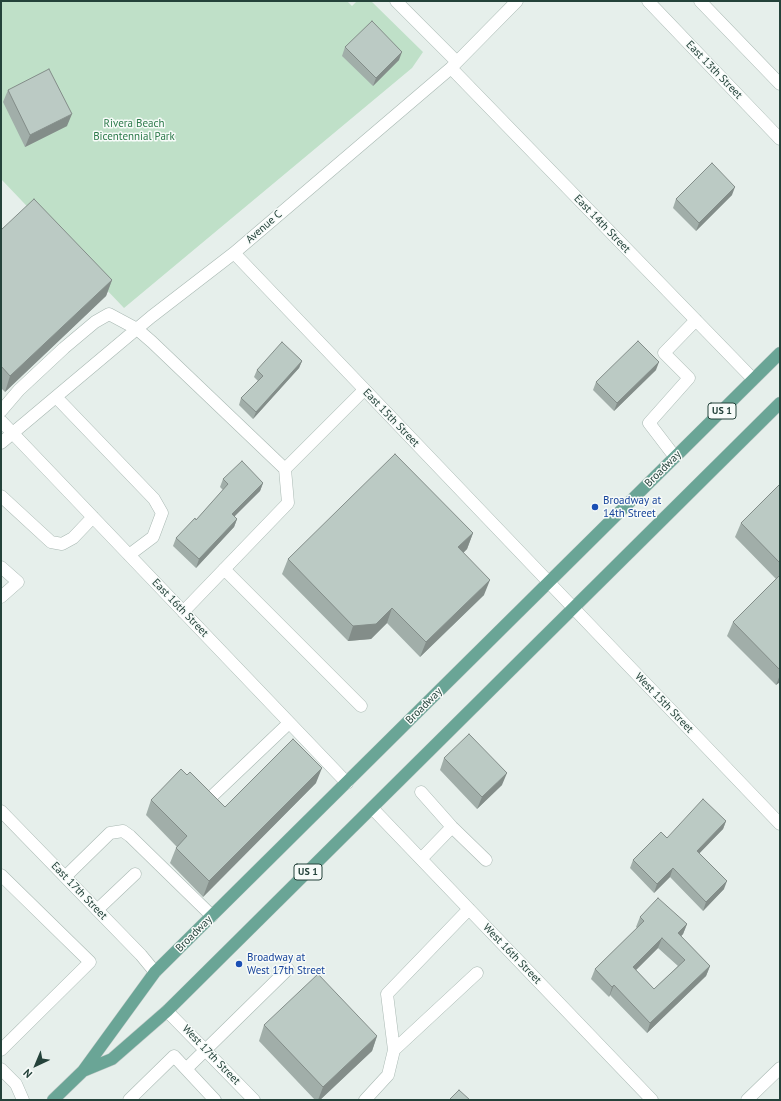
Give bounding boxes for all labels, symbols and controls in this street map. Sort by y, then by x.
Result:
street label: East 13th Street [683,38,745,102]
park label: Rivera Beach Bicentennial Park [93,117,175,143]
street label: East 14th Street [571,192,633,256]
street label: Avenue C [243,208,285,246]
street label: East 15th Street [360,386,422,450]
road number: US 1 [708,403,736,419]
street label: Broadway [642,448,684,490]
place label: Broadway at 14th Street [603,494,661,520]
marker: Broadway at 14th Street [590,502,600,512]
street label: East 16th Street [149,576,211,640]
street label: West 15th Street [632,670,696,736]
street label: Broadway [403,685,445,727]
street label: East 17th Street [48,859,110,923]
road number: US 1 [294,864,322,880]
street label: Broadway [173,913,215,955]
street label: West 16th Street [480,921,544,987]
place label: Broadway at West 17th Street [247,951,325,977]
marker: Broadway at West 17th Street [234,959,244,969]
street label: West 17th Street [179,1022,243,1088]
north arrow [16,1045,56,1085]
text: N [20,1066,35,1081]

